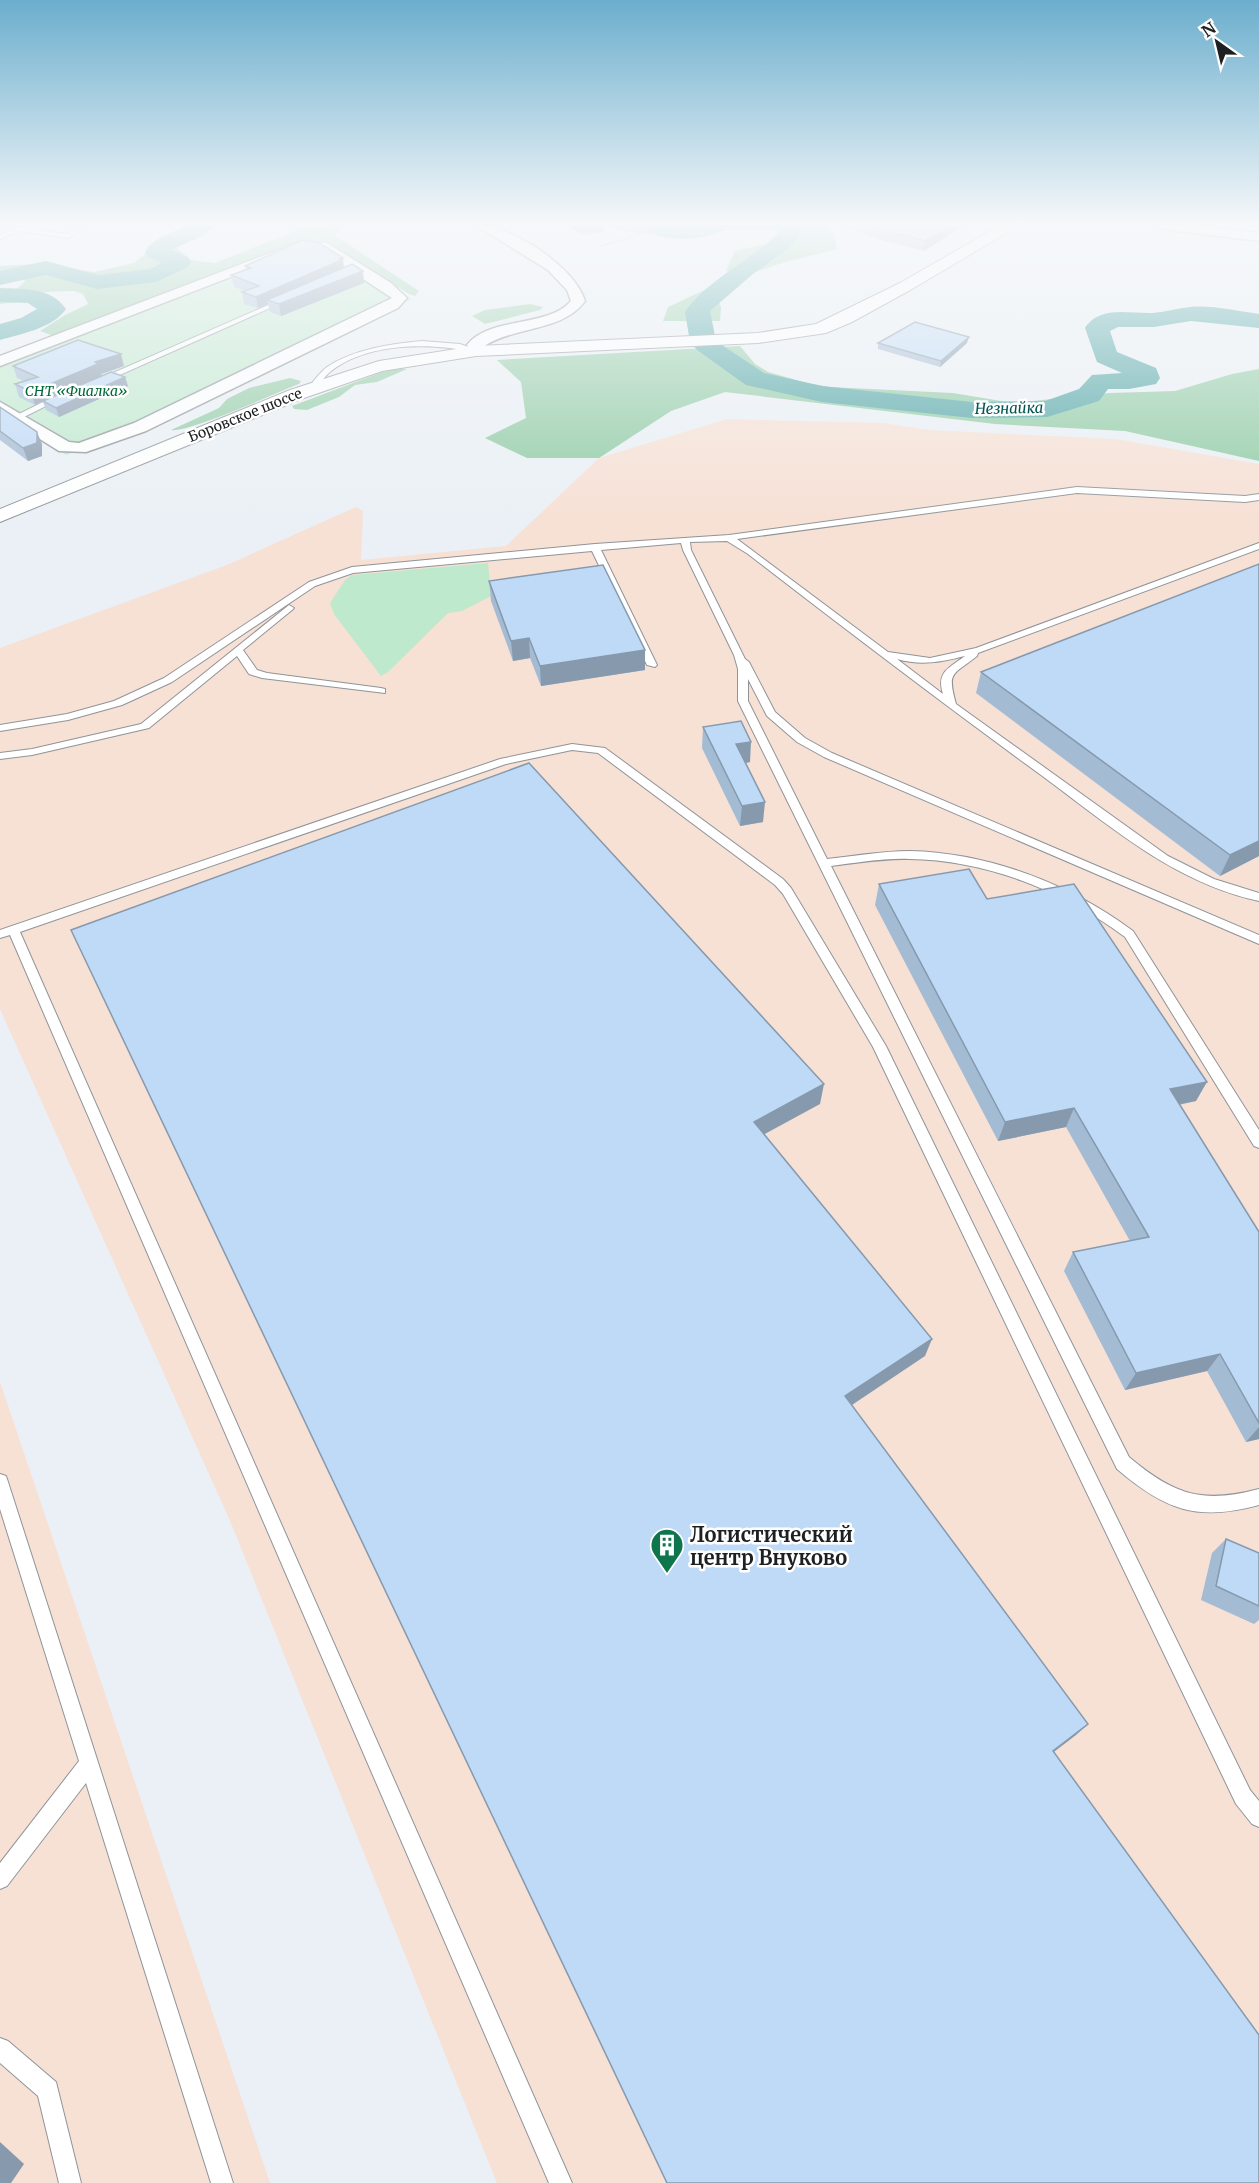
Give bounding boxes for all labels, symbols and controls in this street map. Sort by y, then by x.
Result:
north arrow [1187,12,1247,72]
text: N [1198,18,1220,41]
park label: СНТ «Фиалка» [25,382,127,400]
street label: Боровское шоссе [185,384,305,446]
water label: Незнайка [974,398,1044,418]
place label: Логистический центр Внуково [690,1522,853,1570]
building icon: Логистический центр Внуково [649,1527,685,1574]

